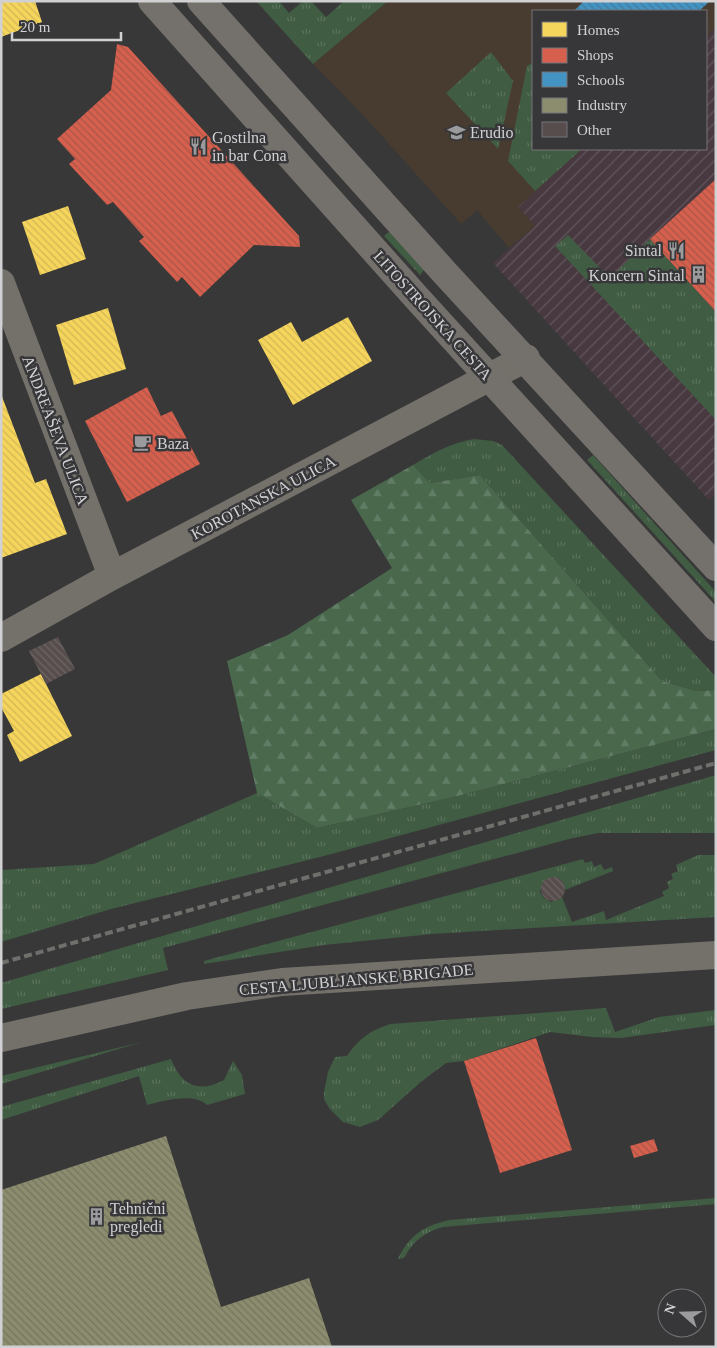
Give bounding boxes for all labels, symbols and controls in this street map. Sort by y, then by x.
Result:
scale bar [12,10,121,42]
legend [532,10,707,150]
text: 20 m [20,19,51,35]
text: Homes [577,22,620,38]
text: Shops [577,47,614,63]
text: Schools [577,72,625,88]
text: Industry [577,97,627,113]
school or university icon: Erudio [446,122,466,142]
text: Other [577,122,611,138]
place label: Erudio [470,124,514,141]
place label: Gostilna in bar Cona [212,129,287,164]
restaurant icon: Gostilna in bar Cona [188,136,208,156]
restaurant icon: Sintal [666,240,686,260]
place label: Sintal [625,242,663,259]
street label: LITOSTROJSKA CESTA [370,247,495,384]
building icon: Koncern Sintal [689,265,709,285]
place label: Koncern Sintal [589,267,686,284]
street label: ANDREAŠEVA ULICA [19,353,93,508]
cafe icon: Baza [133,433,153,453]
place label: Baza [157,435,189,452]
street label: KOROTANSKA ULICA [188,452,339,543]
street label: CESTA LJUBLJANSKE BRIGADE [238,961,474,998]
place label: Tehnični pregledi [110,1200,166,1236]
building icon: Tehnični pregledi [86,1207,106,1227]
north arrow [657,1288,707,1338]
text: N [661,1301,679,1316]

